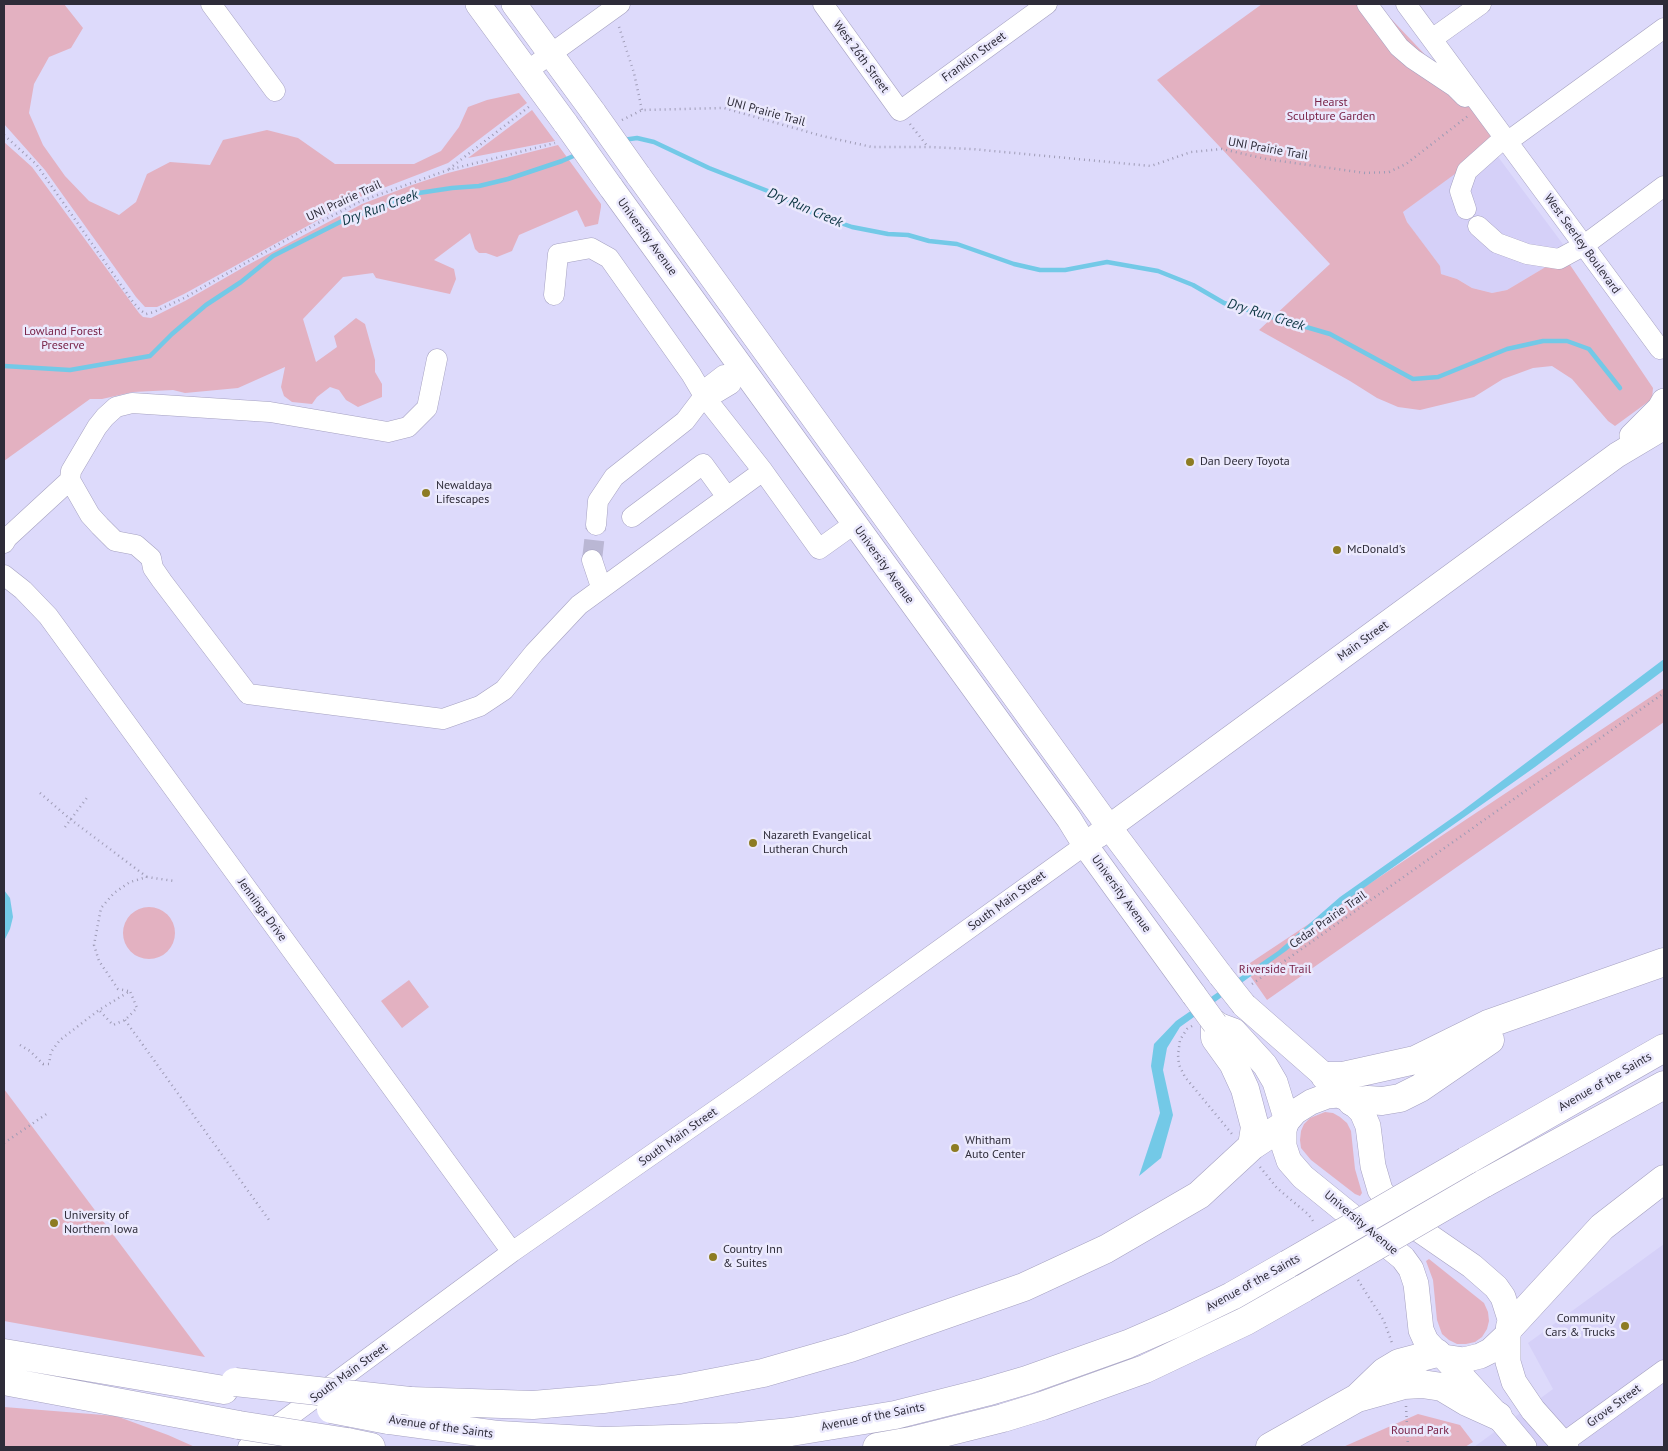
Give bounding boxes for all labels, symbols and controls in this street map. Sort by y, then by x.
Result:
street label: West 26th Street [830,18,892,96]
street label: Franklin Street [939,29,1009,85]
street label: UNI Prairie Trail [725,95,807,129]
park label: Hearst Sculpture Garden [1287,96,1375,124]
street label: UNI Prairie Trail [1227,135,1309,163]
street label: UNI Prairie Trail [304,177,384,225]
water label: Dry Run Creek [765,185,845,231]
water label: Dry Run Creek [340,186,420,230]
street label: West Seerley Boulevard [1541,191,1623,297]
street label: University Avenue [614,196,680,278]
water label: Dry Run Creek [1225,295,1307,335]
park label: Lowland Forest Preserve [24,325,102,353]
place label: Dan Deery Toyota [1200,455,1290,469]
marker: Dan Deery Toyota [1184,456,1196,468]
place label: Newaldaya Lifescapes [436,479,492,507]
marker: Newaldaya Lifescapes [420,487,432,499]
street label: University Avenue [851,524,917,606]
place label: McDonald's [1347,543,1406,557]
marker: McDonald's [1331,544,1343,556]
street label: Main Street [1335,618,1391,664]
place label: Nazareth Evangelical Lutheran Church [763,829,871,857]
marker: Nazareth Evangelical Lutheran Church [747,837,759,849]
street label: University Avenue [1088,853,1154,935]
street label: South Main Street [965,868,1049,934]
street label: Jennings Drive [234,876,290,944]
street label: Cedar Prairie Trail [1287,888,1369,952]
park label: Riverside Trail [1239,963,1311,977]
street label: Avenue of the Saints [1556,1049,1654,1115]
street label: South Main Street [636,1105,720,1169]
place label: Whitham Auto Center [965,1134,1025,1162]
marker: Whitham Auto Center [949,1142,961,1154]
street label: University Avenue [1321,1188,1401,1258]
place label: University of Northern Iowa [64,1209,138,1237]
marker: University of Northern Iowa [48,1217,60,1229]
place label: Country Inn & Suites [723,1243,782,1271]
marker: Country Inn & Suites [707,1251,719,1263]
street label: Avenue of the Saints [1204,1251,1302,1315]
place label: Community Cars & Trucks [1545,1312,1615,1340]
marker: Community Cars & Trucks [1619,1320,1631,1332]
street label: South Main Street [307,1340,391,1406]
street label: Grove Street [1584,1382,1644,1430]
street label: Avenue of the Saints [820,1400,926,1434]
street label: Avenue of the Saints [388,1413,494,1441]
park label: Round Park [1391,1424,1449,1438]

